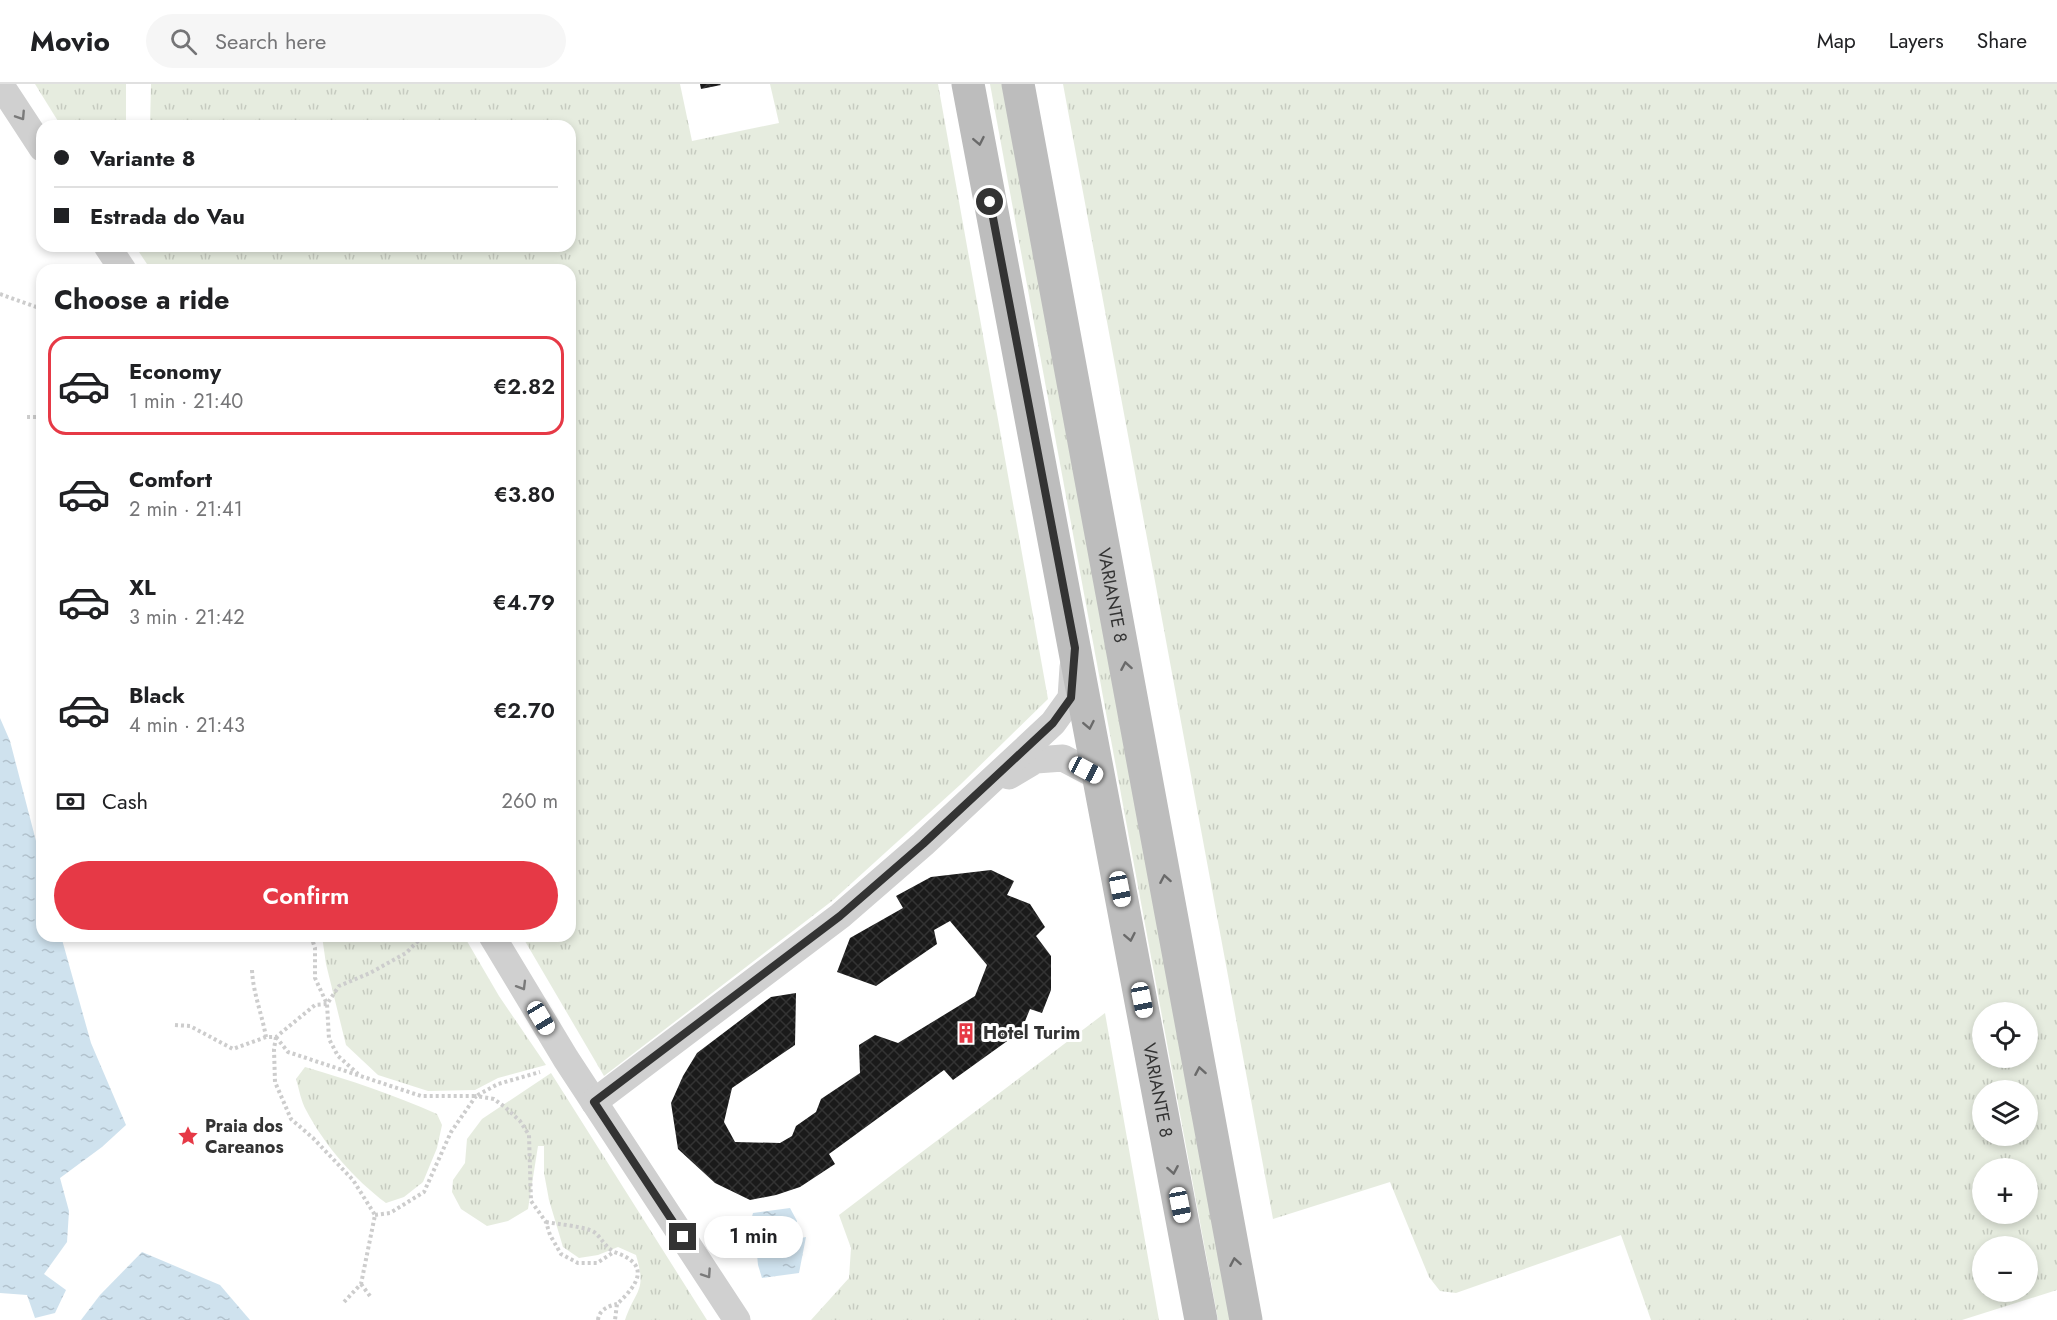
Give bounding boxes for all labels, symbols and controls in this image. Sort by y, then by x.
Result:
search box [146,14,566,68]
text: Movio [30,21,110,62]
icon: search [167,25,200,58]
text: Search here [215,25,326,57]
text: Map [1817,26,1856,56]
text: Layers [1889,26,1944,56]
text: Share [1977,26,2027,56]
one-way arrow [14,109,25,120]
one-way arrow [972,136,985,146]
text: Variante 8 [90,142,195,174]
route start [976,188,1003,215]
text: Estrada do Vau [90,200,245,232]
text: Choose a ride [54,280,229,319]
text: Economy [129,355,221,387]
icon: car [57,359,111,413]
text: €2.82 [493,370,555,402]
text: 1 min · 21:40 [129,387,243,416]
text: Comfort [129,463,212,495]
icon: car [57,467,111,521]
text: €3.80 [494,478,555,510]
text: 2 min · 21:41 [129,495,243,524]
street label: VARIANTE 8 [1091,546,1134,645]
text: XL [129,571,156,603]
icon: car [57,575,111,629]
text: €4.79 [493,586,555,618]
text: 3 min · 21:42 [129,603,245,632]
one-way arrow [1120,662,1132,671]
text: Black [129,679,185,711]
icon: car [57,683,111,737]
text: €2.70 [493,694,555,726]
text: 4 min · 21:43 [129,711,245,740]
one-way arrow [1082,720,1095,730]
car [1066,754,1106,786]
icon: cash [54,785,87,818]
text: Cash [102,785,148,817]
text: 260 m [502,787,558,816]
button: Confirm [54,861,558,930]
car [1108,870,1132,908]
one-way arrow [1159,874,1171,884]
one-way arrow [1123,932,1136,942]
one-way arrow [515,980,527,990]
car [1130,981,1154,1019]
car [524,998,558,1038]
map controls [1972,1002,2038,1302]
button: locate [1972,1002,2038,1068]
place label: Hotel Turim [983,1020,1080,1046]
building icon: Hotel Turim [954,1021,978,1045]
street label: VARIANTE 8 [1136,1041,1179,1140]
one-way arrow [1194,1066,1207,1076]
button: layers [1972,1080,2038,1146]
place label: Praia dos Careanos [205,1113,284,1160]
place icon: Praia dos Careanos [176,1124,200,1148]
button: + [1972,1158,2038,1224]
one-way arrow [1166,1165,1179,1175]
car [1168,1186,1192,1224]
callout: 1 min [704,1216,803,1258]
text: 1 min [729,1222,778,1251]
route end [669,1223,696,1250]
button: − [1972,1236,2038,1302]
one-way arrow [1229,1258,1242,1268]
one-way arrow [700,1268,712,1278]

